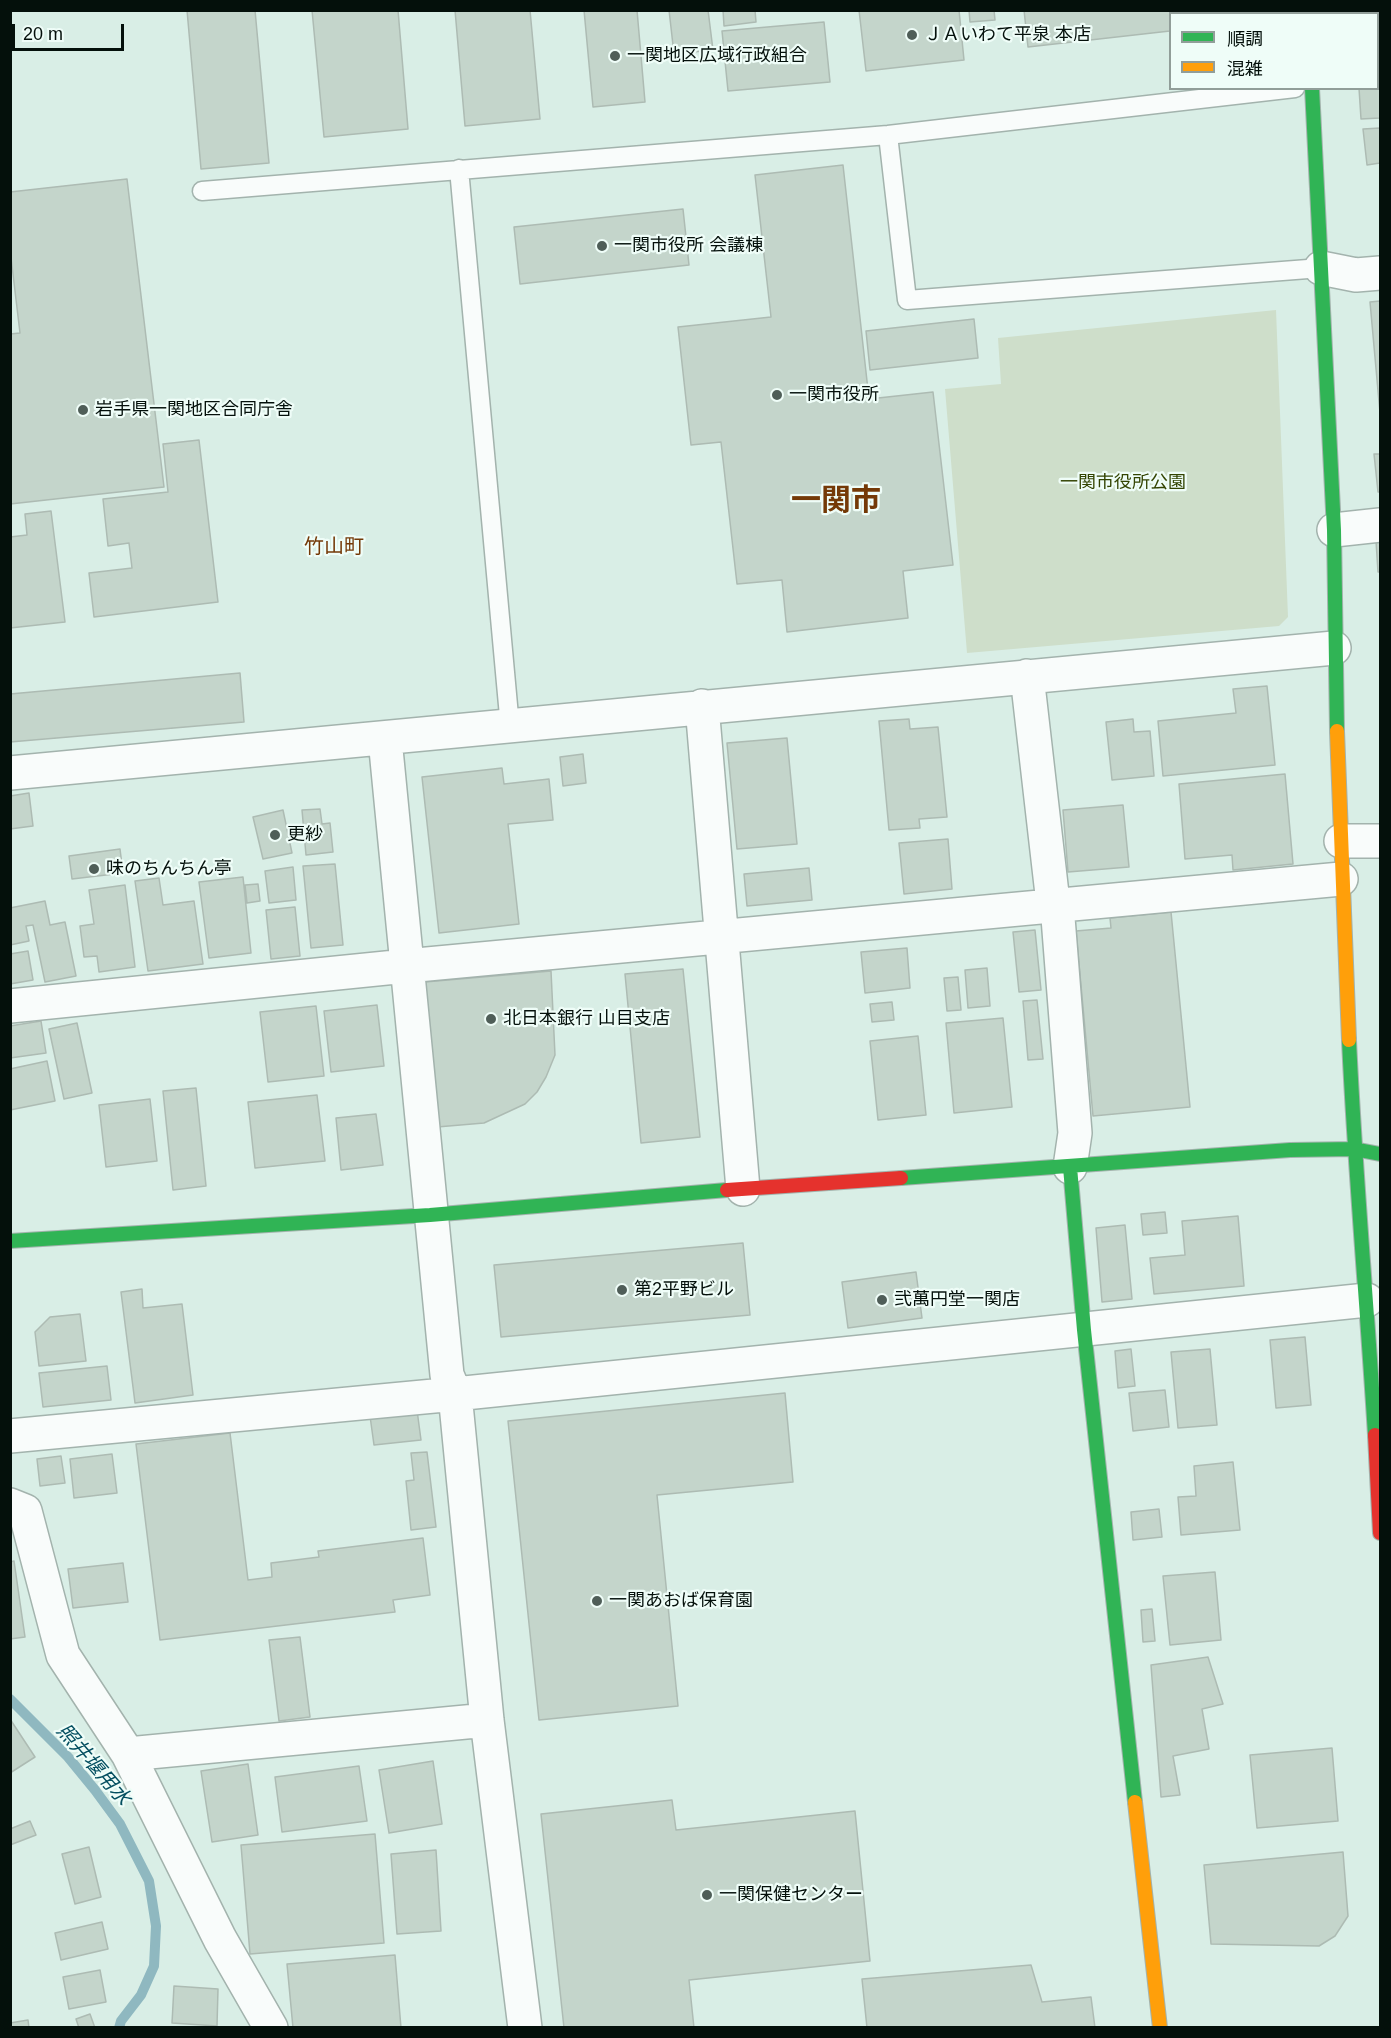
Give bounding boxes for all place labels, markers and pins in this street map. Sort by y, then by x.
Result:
place label: ＪＡいわて平泉 本店 [924,24,1091,46]
marker: ＪＡいわて平泉 本店 [905,28,919,42]
place label: 一関地区広域行政組合 [627,45,807,67]
marker: 一関地区広域行政組合 [608,49,622,63]
place label: 一関市役所 会議棟 [614,235,763,257]
marker: 一関市役所 会議棟 [595,239,609,253]
place label: 一関市役所 [789,384,879,406]
marker: 一関市役所 [770,388,784,402]
place label: 岩手県一関地区合同庁舎 [95,399,293,421]
marker: 岩手県一関地区合同庁舎 [76,403,90,417]
place label: 更紗 [287,824,323,846]
marker: 更紗 [268,828,282,842]
place label: 味のちんちん亭 [106,858,232,880]
marker: 味のちんちん亭 [87,862,101,876]
place label: 北日本銀行 山目支店 [503,1008,670,1030]
marker: 北日本銀行 山目支店 [484,1012,498,1026]
place label: 第2平野ビル [634,1279,734,1301]
marker: 第2平野ビル [615,1283,629,1297]
place label: 弐萬円堂一関店 [894,1289,1020,1311]
marker: 弐萬円堂一関店 [875,1293,889,1307]
place label: 一関あおば保育園 [609,1590,753,1612]
marker: 一関あおば保育園 [590,1594,604,1608]
place label: 一関保健センター [719,1884,863,1906]
marker: 一関保健センター [700,1888,714,1902]

